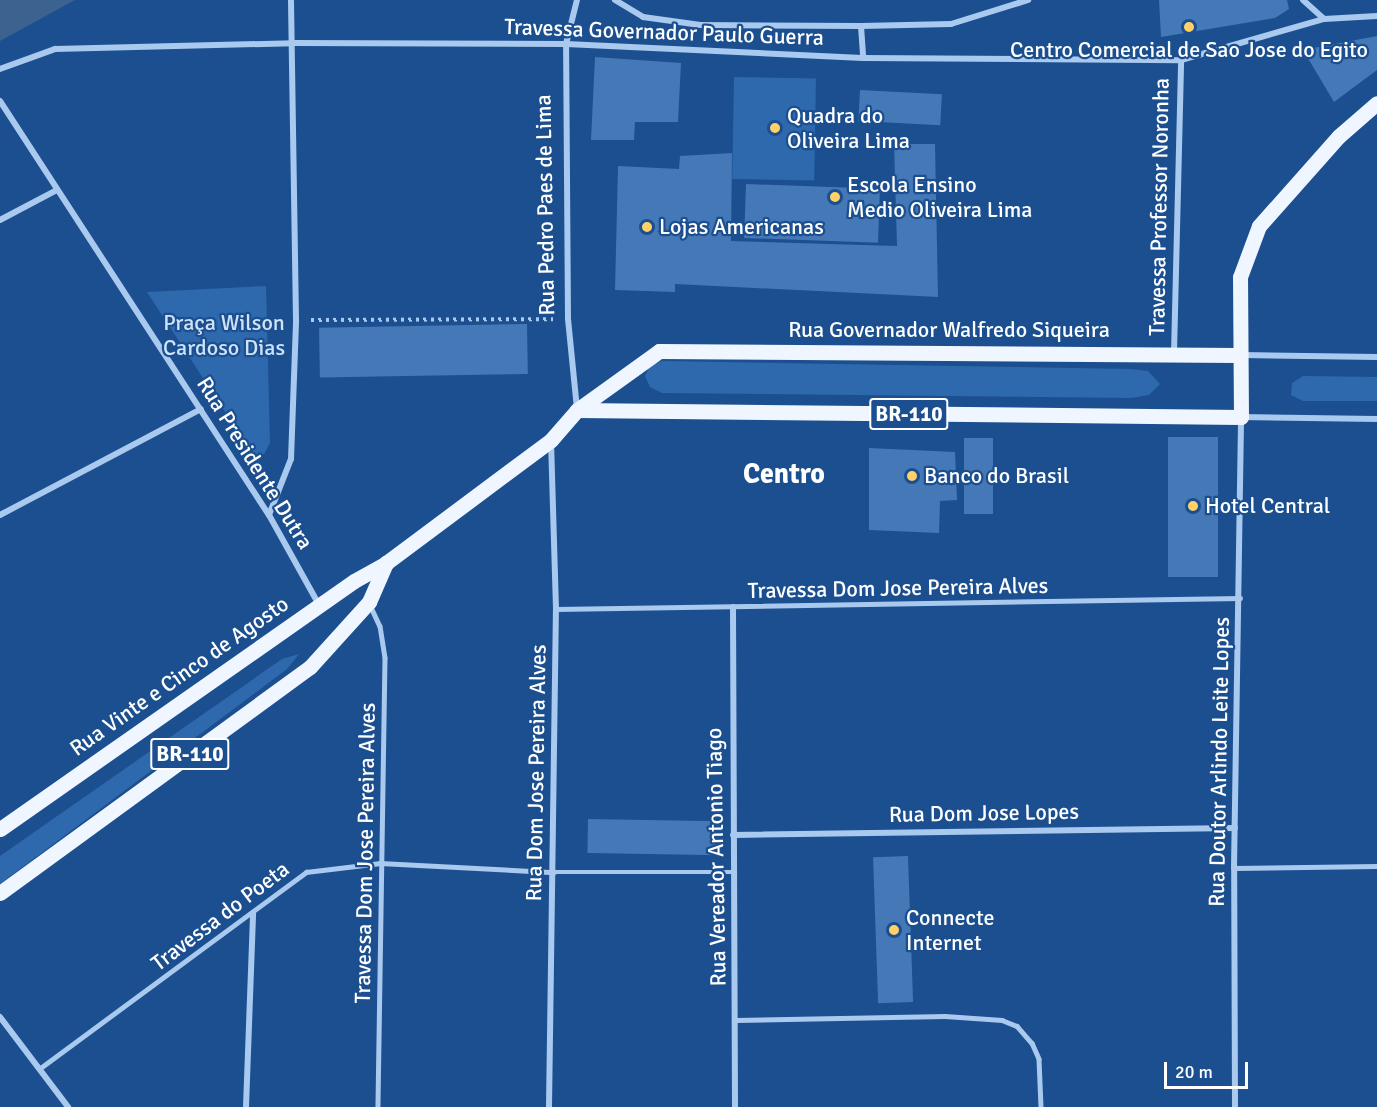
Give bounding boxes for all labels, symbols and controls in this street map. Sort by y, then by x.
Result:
street label: Travessa Governador Paulo Guerra [504,13,824,51]
marker: Centro Comercial de Sao Jose do Egito [1182,20,1196,34]
place label: Centro Comercial de Sao Jose do Egito [1010,37,1368,63]
street label: Travessa Professor Noronha [1144,78,1174,336]
street label: Rua Pedro Paes de Lima [530,94,560,316]
place label: Quadra do Oliveira Lima [787,102,910,154]
marker: Quadra do Oliveira Lima [768,121,782,135]
place label: Escola Ensino Medio Oliveira Lima [847,171,1033,222]
marker: Escola Ensino Medio Oliveira Lima [828,190,842,204]
place label: Lojas Americanas [659,214,824,240]
marker: Lojas Americanas [640,220,654,234]
park label: Praça Wilson Cardoso Dias [163,309,285,360]
street label: Rua Governador Walfredo Siqueira [788,317,1110,343]
street label: Rua Presidente Dutra [191,372,319,554]
road number: BR-110 [868,396,950,432]
district label: Centro [743,457,825,491]
place label: Banco do Brasil [924,463,1069,489]
marker: Banco do Brasil [905,469,919,483]
place label: Hotel Central [1205,493,1330,519]
marker: Hotel Central [1186,499,1200,513]
street label: Travessa Dom Jose Pereira Alves [747,572,1049,604]
street label: Rua Vinte e Cinco de Agosto [65,590,293,762]
street label: Rua Doutor Arlindo Leite Lopes [1203,617,1235,907]
street label: Rua Dom Jose Pereira Alves [521,644,551,902]
street label: Travessa Dom Jose Pereira Alves [349,702,381,1004]
street label: Rua Vereador Antonio Tiago [701,727,731,987]
road number: BR-110 [150,736,231,772]
street label: Rua Dom Jose Lopes [889,798,1079,828]
street label: Travessa do Poeta [146,856,294,976]
place label: Connecte Internet [906,904,994,956]
marker: Connecte Internet [887,923,901,937]
scale bar [1167,1050,1251,1088]
text: 20 m [1175,1061,1213,1083]

